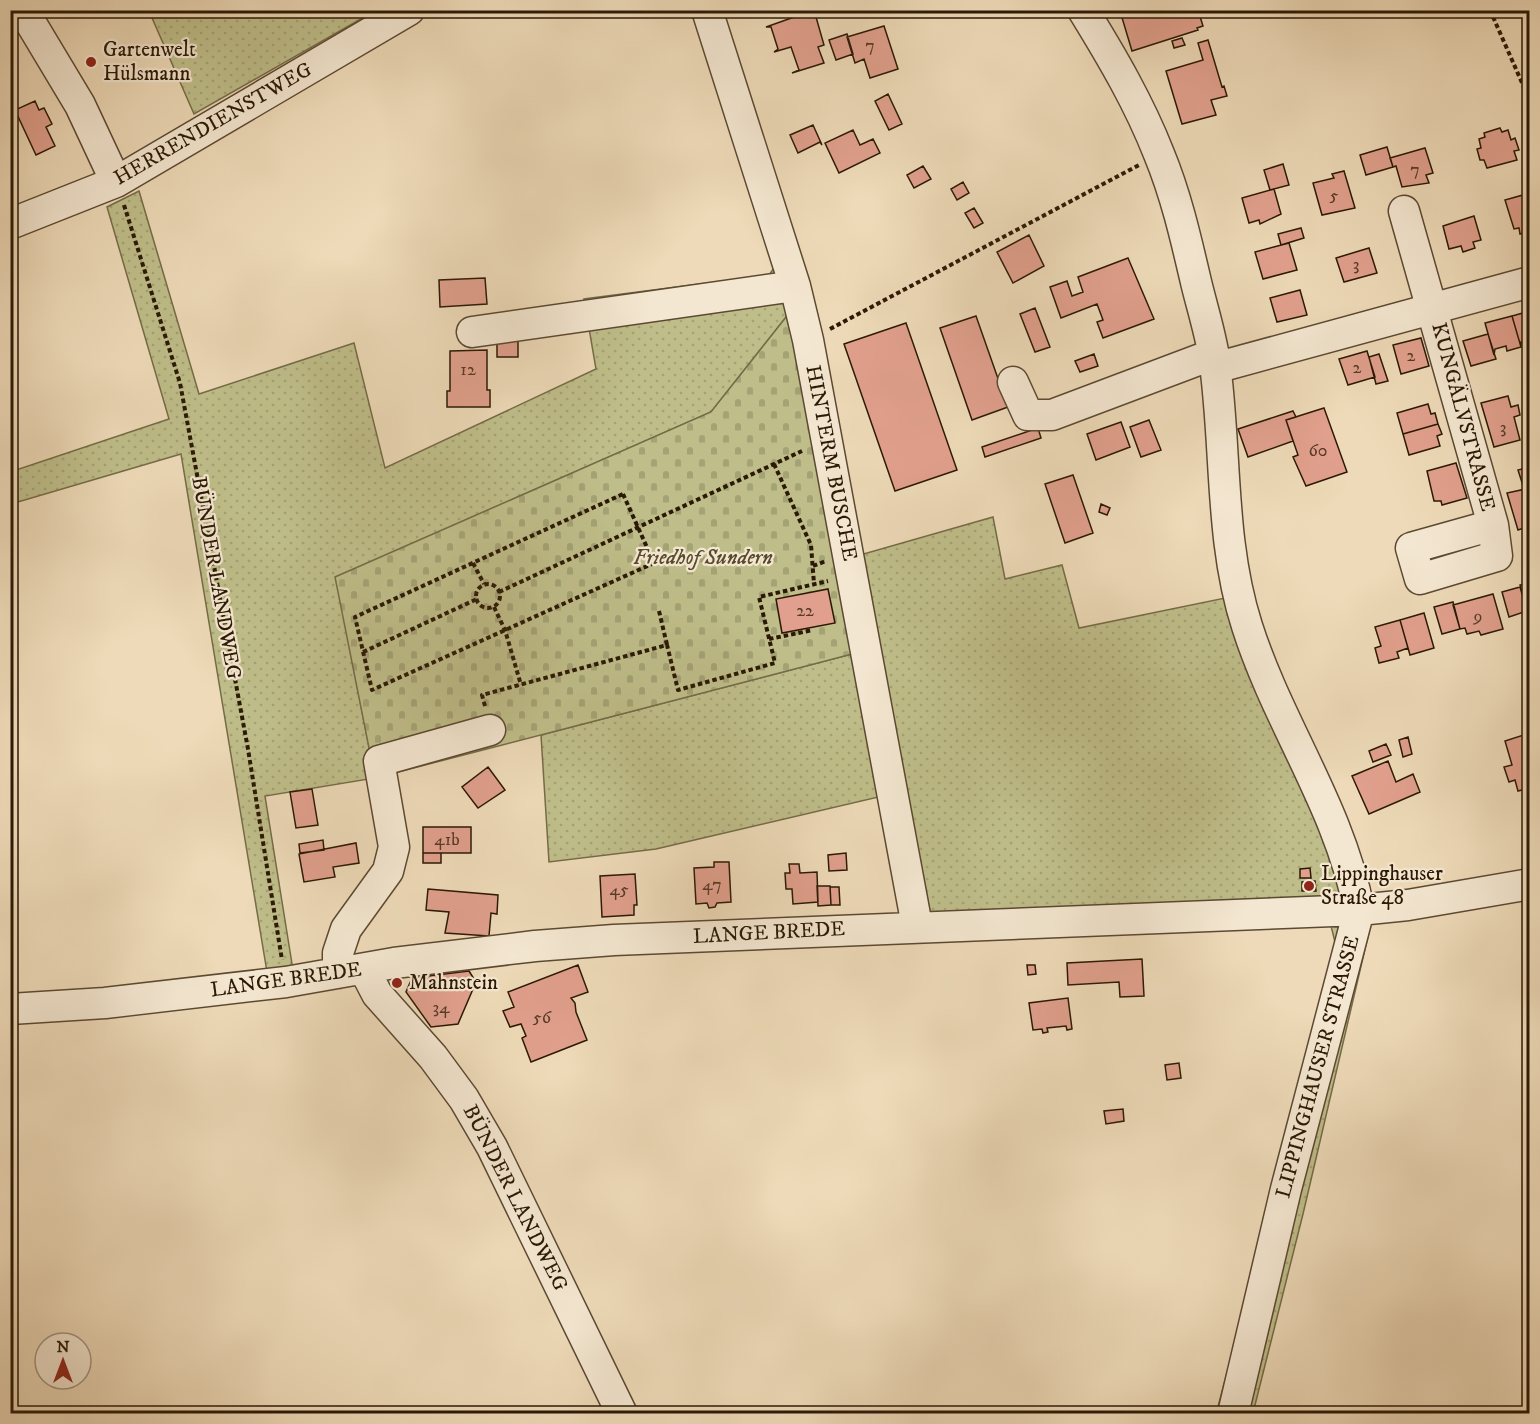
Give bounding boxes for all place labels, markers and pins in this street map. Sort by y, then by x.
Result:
place label: Gartenwelt Hülsmann [103,37,196,87]
marker: Gartenwelt Hülsmann [84,55,98,69]
place label: Lippinghauser Straße 48 [1321,861,1443,911]
marker: Lippinghauser Straße 48 [1302,879,1316,893]
place label: Mahnstein [409,970,498,996]
marker: Mahnstein [390,976,404,990]

